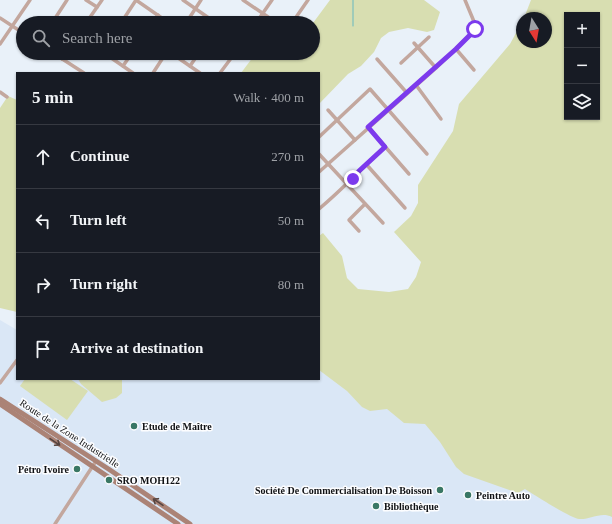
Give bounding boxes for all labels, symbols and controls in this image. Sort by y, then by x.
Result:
north arrow [516,12,552,48]
map controls [564,12,600,120]
button: + [564,12,600,48]
search box [16,16,320,60]
route start [466,20,484,38]
icon: search [30,27,52,49]
text: Search here [62,30,132,46]
button: − [564,48,600,84]
button: layers [564,84,600,120]
text: 5 min [32,88,73,107]
text: Walk · 400 m [233,90,304,105]
icon: ahead [32,146,54,168]
text: Continue [70,148,129,164]
text: 270 m [271,149,304,164]
route end [344,170,362,188]
icon: left [32,210,54,232]
text: Turn left [70,212,127,228]
text: 50 m [278,213,304,228]
icon: right [32,274,54,296]
text: Turn right [70,276,137,292]
text: 80 m [278,277,304,292]
icon: arrive [32,338,54,360]
text: Arrive at destination [70,340,203,356]
street label: Route de la Zone Industrielle [18,397,122,470]
marker: Etude de Maître [129,421,139,431]
place label: Etude de Maître [142,421,212,432]
one-way arrow [50,438,61,446]
place label: Pétro Ivoire [18,464,70,475]
marker: Pétro Ivoire [72,464,82,474]
marker: SRO MOH122 [104,475,114,485]
place label: SRO MOH122 [117,475,180,486]
place label: Société De Commercialisation De Boisson [255,485,432,496]
marker: Société De Commercialisation De Boisson [435,485,445,495]
marker: Peintre Auto [463,490,473,500]
place label: Peintre Auto [476,490,530,501]
one-way arrow [152,498,163,506]
marker: Bibliothèque [371,501,381,511]
place label: Bibliothèque [384,501,439,512]

